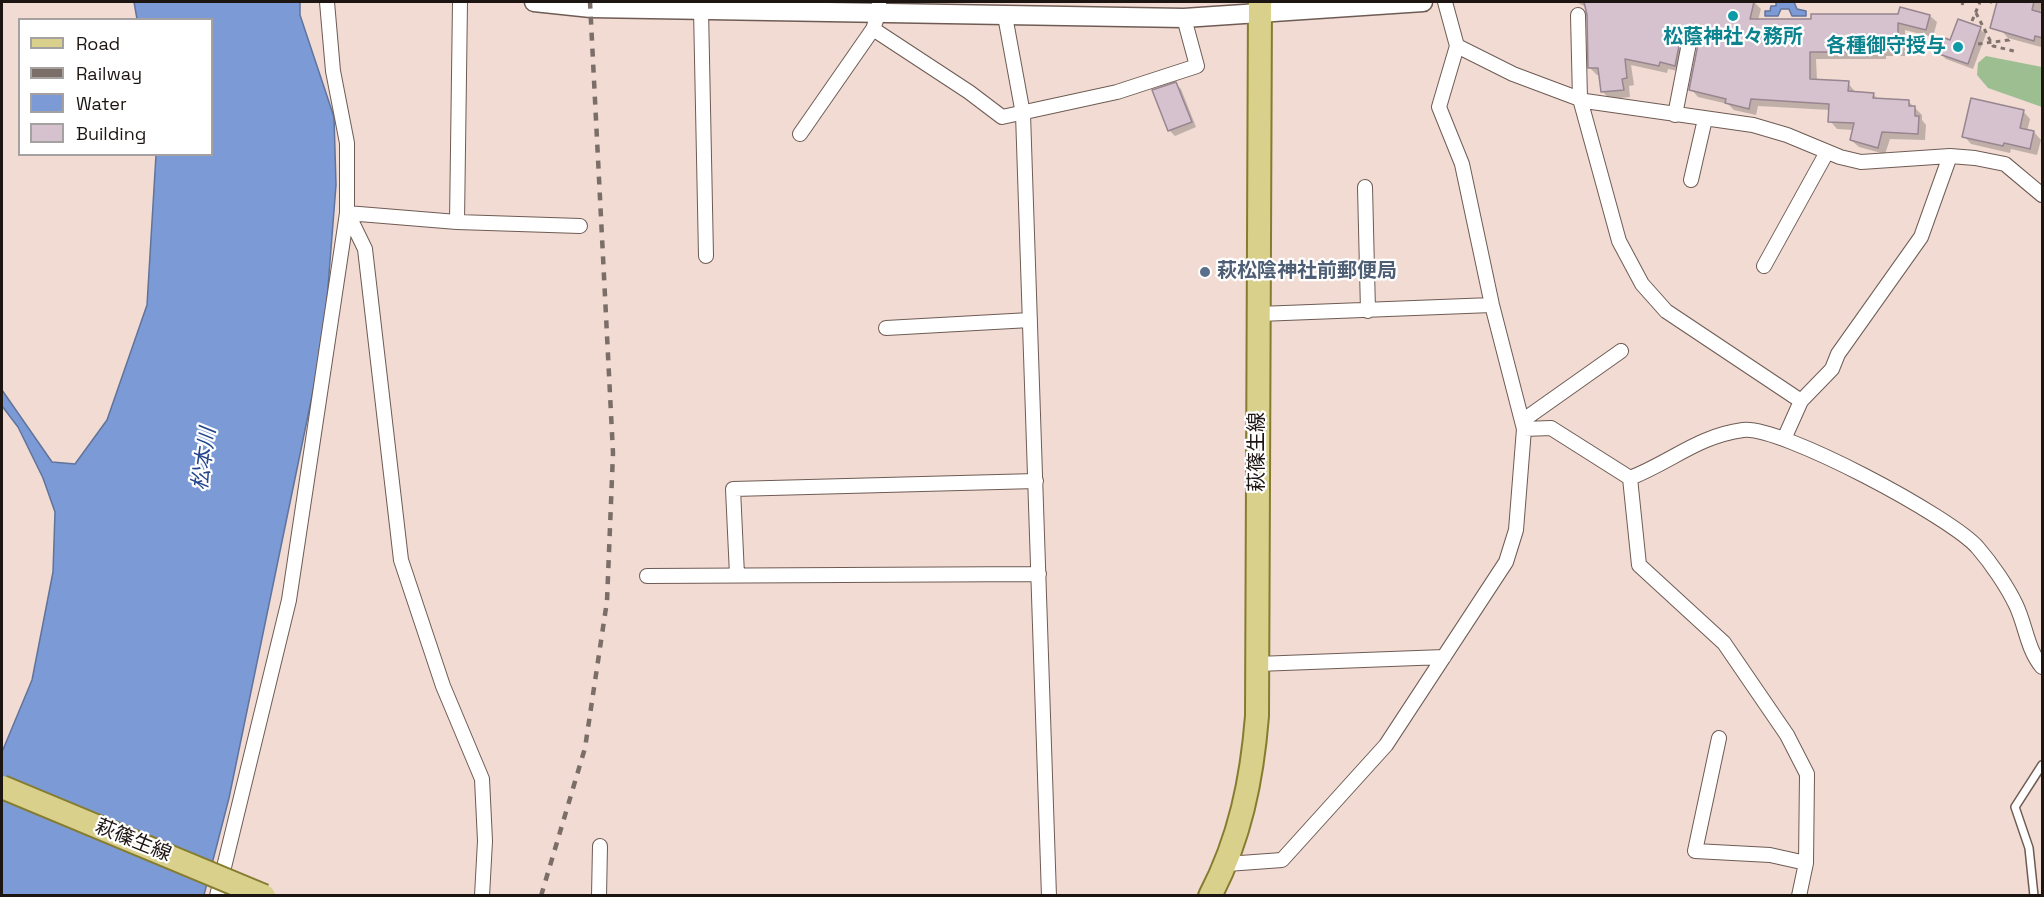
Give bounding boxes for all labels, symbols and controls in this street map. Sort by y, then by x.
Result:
marker: 松蔭神社々務所 [1726,9,1740,23]
legend [18,18,213,156]
place label: 松蔭神社々務所 [1663,26,1803,50]
text: Road [76,32,120,55]
place label: 各種御守授与 [1826,35,1946,59]
marker: 各種御守授与 [1951,40,1965,54]
text: Railway [76,62,142,85]
text: Water [76,92,127,115]
text: Building [76,122,146,145]
place label: 萩松陰神社前郵便局 [1217,260,1397,284]
marker: 萩松陰神社前郵便局 [1198,265,1212,279]
street label: 萩篠生線 [1246,412,1270,492]
water label: 松本川 [188,426,222,492]
street label: 萩篠生線 [91,815,175,867]

